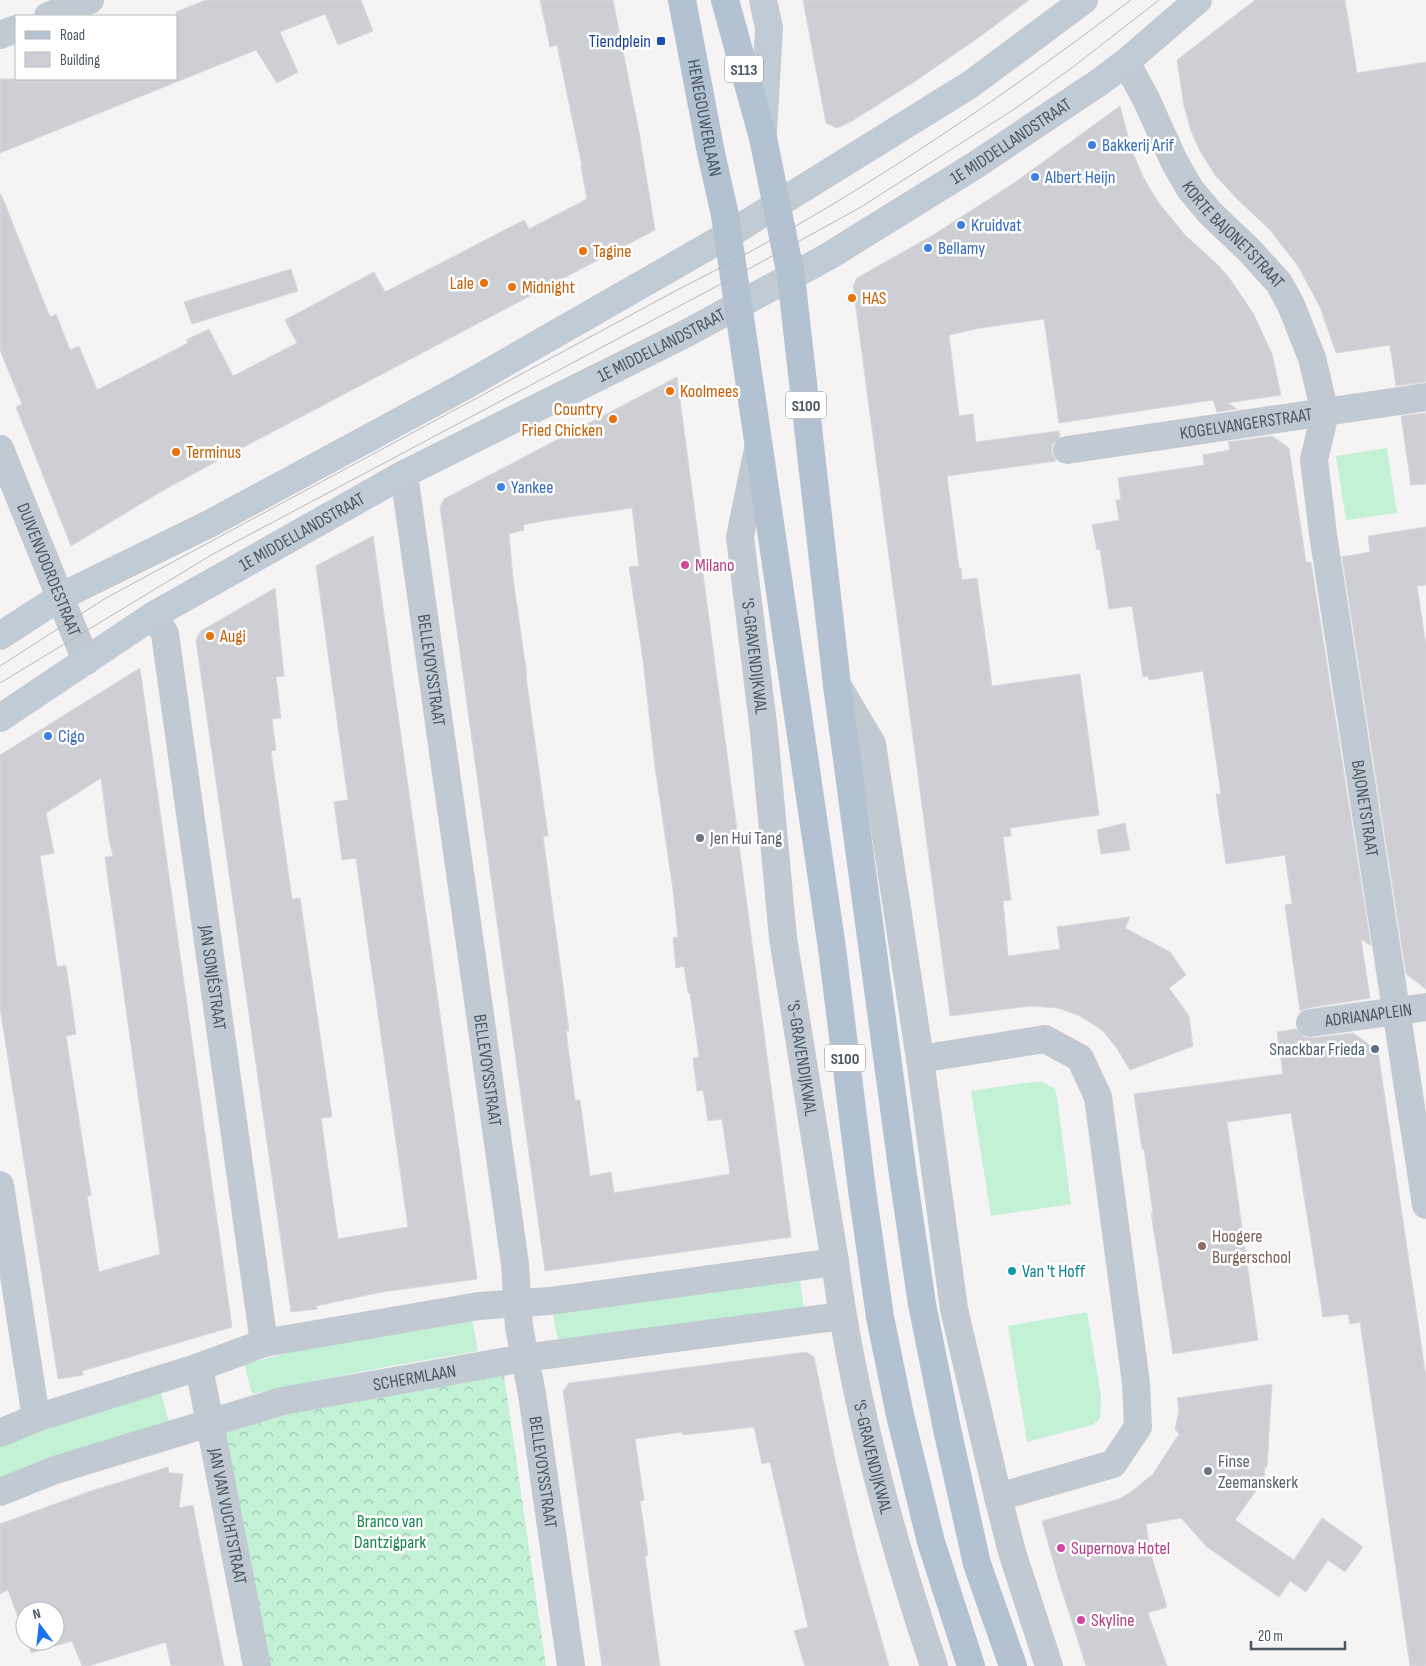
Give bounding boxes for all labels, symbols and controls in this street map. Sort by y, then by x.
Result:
legend [15,15,178,80]
text: Road [60,26,85,45]
place label: Tiendplein [589,31,651,52]
marker: Tiendplein [655,35,667,47]
text: Building [60,51,100,70]
road number: S113 [725,56,763,82]
street label: HENEGOUWERLAAN [682,58,726,179]
street label: 1E MIDDELLANDSTRAAT [947,94,1075,189]
place label: Bakkerij Arif [1102,135,1175,156]
marker: Bakkerij Arif [1086,139,1098,151]
place label: Albert Heijn [1044,167,1115,188]
marker: Albert Heijn [1029,171,1041,183]
street label: KORTE BAJONETSTRAAT [1177,178,1288,293]
place label: Kruidvat [971,215,1022,236]
marker: Kruidvat [955,219,967,231]
place label: Bellamy [938,238,985,259]
place label: Tagine [593,241,632,262]
marker: Bellamy [922,242,934,254]
marker: Tagine [577,245,589,257]
place label: Lale [450,273,474,294]
marker: Lale [478,277,490,289]
place label: Midnight [522,277,576,298]
marker: Midnight [506,281,518,293]
place label: HAS [862,288,887,309]
marker: HAS [846,292,858,304]
street label: 1E MIDDELLANDSTRAAT [594,304,729,387]
place label: Koolmees [680,381,739,402]
marker: Koolmees [664,385,676,397]
road number: S100 [786,392,826,418]
place label: Country Fried Chicken [522,399,603,441]
street label: KOGELVANGERSTRAAT [1179,404,1314,444]
marker: Country Fried Chicken [607,413,619,425]
place label: Terminus [186,442,241,463]
marker: Terminus [170,446,182,458]
place label: Yankee [511,477,553,498]
marker: Yankee [495,481,507,493]
street label: 1E MIDDELLANDSTRAAT [236,488,369,576]
street label: DUIVENVOORDESTRAAT [12,500,85,639]
place label: Milano [695,555,735,576]
marker: Milano [679,559,691,571]
street label: 'S-GRAVENDIJKWAL [737,597,772,716]
street label: BELLEVOYSSTRAAT [413,613,449,728]
place label: Augi [219,626,246,647]
marker: Augi [204,630,216,642]
place label: Cigo [58,726,85,747]
marker: Cigo [42,730,54,742]
street label: BAJONETSTRAAT [1347,759,1382,858]
place label: Jen Hui Tang [709,828,782,849]
marker: Jen Hui Tang [694,832,706,844]
street label: JAN SONJÉSTRAAT [195,923,230,1032]
street label: 'S-GRAVENDIJKWAL [782,999,821,1118]
street label: ADRIANAPLEIN [1323,999,1413,1032]
street label: BELLEVOYSSTRAAT [469,1013,506,1128]
place label: Snackbar Frieda [1269,1039,1365,1060]
marker: Snackbar Frieda [1369,1043,1381,1055]
road number: S100 [825,1044,865,1072]
place label: Hoogere Burgerschool [1212,1226,1291,1268]
marker: Hoogere Burgerschool [1196,1240,1208,1252]
place label: Van 't Hoff [1022,1261,1086,1282]
marker: Van 't Hoff [1006,1265,1018,1277]
street label: SCHERMLAAN [371,1360,458,1396]
street label: 'S-GRAVENDIJKWAL [848,1398,897,1517]
street label: BELLEVOYSSTRAAT [524,1415,561,1530]
street label: JAN VAN VUCHTSTRAAT [204,1445,251,1586]
place label: Finse Zeemanskerk [1218,1451,1298,1493]
marker: Finse Zeemanskerk [1202,1465,1214,1477]
park label: Branco van Dantzigpark [354,1511,426,1553]
place label: Supernova Hotel [1071,1538,1170,1559]
marker: Supernova Hotel [1055,1542,1067,1554]
north arrow [15,1601,65,1651]
text: N [31,1605,43,1623]
place label: Skyline [1091,1610,1135,1631]
marker: Skyline [1075,1614,1087,1626]
scale bar [1251,1618,1345,1650]
text: 20 m [1258,1627,1283,1646]

